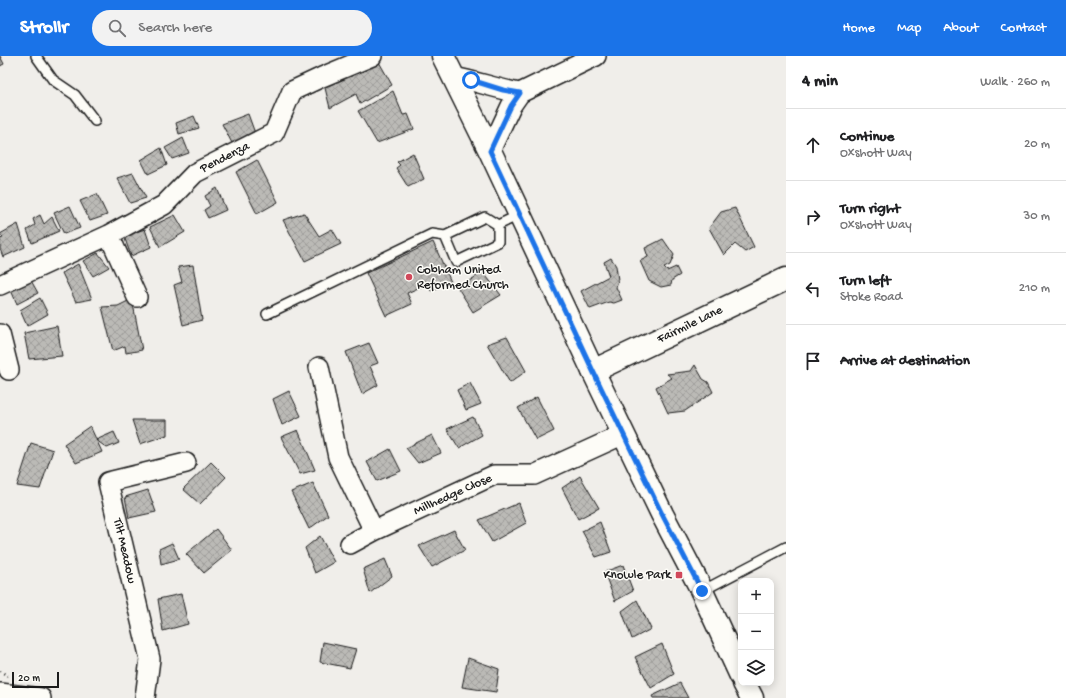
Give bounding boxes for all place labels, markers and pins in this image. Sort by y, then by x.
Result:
place label: Cobham United Reformed Church [417,263,509,293]
marker: Cobham United Reformed Church [404,272,414,282]
place label: Knowle Park [603,568,672,583]
marker: Knowle Park [674,570,684,580]

